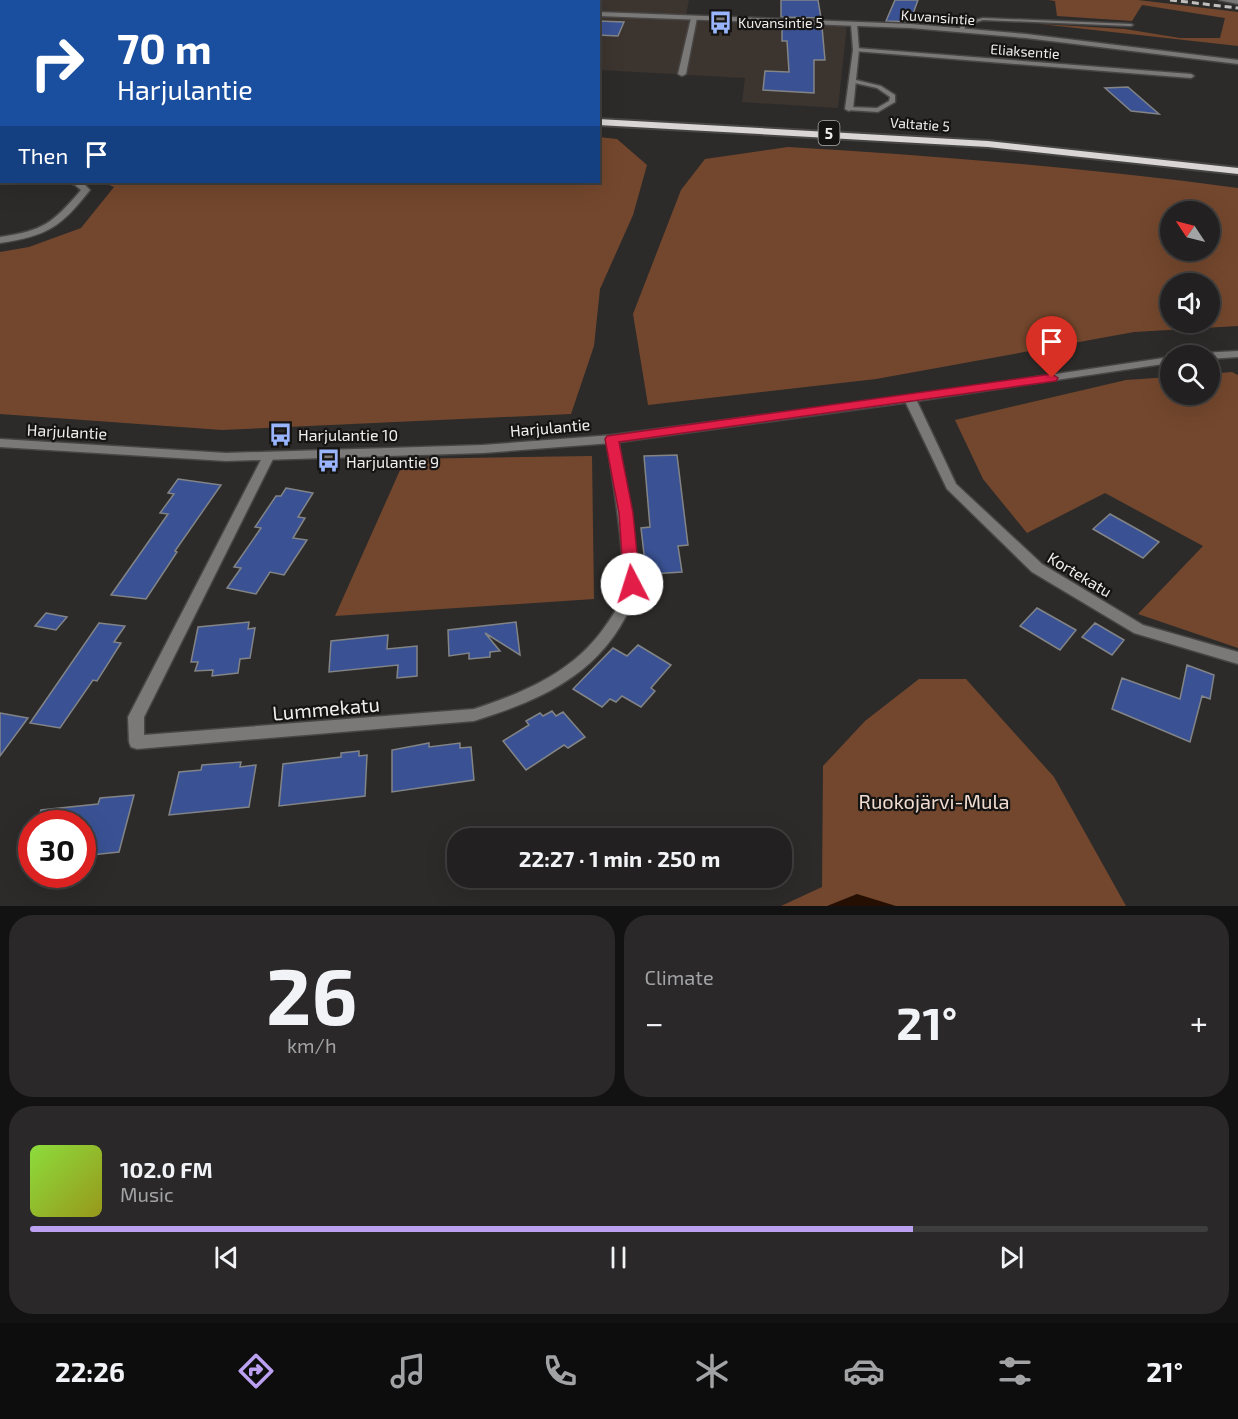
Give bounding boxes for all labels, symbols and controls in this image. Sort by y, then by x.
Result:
street label: Kuvansintie [900,6,976,28]
bus stop icon: Kuvansintie 5 [707,9,733,35]
place label: Kuvansintie 5 [738,14,823,31]
text: 70 m [117,22,212,72]
icon: right [18,24,96,102]
street label: Eliaksentie [990,40,1060,62]
text: Harjulantie [117,73,253,105]
street label: Valtatie 5 [890,113,950,135]
road number: 5 [818,121,840,145]
icon: arrive [80,138,113,171]
text: Then [18,142,68,168]
north arrow [1160,201,1220,261]
map controls [1160,201,1220,405]
button: sound [1160,273,1220,333]
pin [1026,316,1077,378]
icon: arrive [1035,325,1068,358]
button: search [1160,345,1220,405]
street label: Harjulantie [509,414,591,441]
street label: Harjulantie [26,419,108,444]
bus stop icon: Harjulantie 10 [267,421,293,447]
place label: Harjulantie 10 [298,425,398,445]
bus stop icon: Harjulantie 9 [315,448,341,474]
place label: Harjulantie 9 [346,452,439,472]
street label: Kortekatu [1044,547,1116,601]
position arrow [600,552,664,616]
street label: Lummekatu [271,691,381,725]
park label: Ruokojärvi-Mula [859,789,1009,813]
speed limit sign: 30 [18,810,96,888]
text: 22:27 · 1 min · 250 m [519,845,720,871]
text: 26 [266,947,357,1041]
text: Climate [645,965,714,989]
text: 21° [896,995,957,1049]
text: − [645,1002,664,1042]
text: + [1190,1002,1208,1042]
text: km/h [287,1033,337,1057]
text: 102.0 FM [120,1156,213,1182]
text: Music [120,1182,174,1206]
icon: previous [210,1241,243,1274]
icon: pause [602,1241,635,1274]
icon: next [995,1241,1028,1274]
icon: directions [235,1350,277,1392]
icon: music [387,1350,429,1392]
icon: phone [539,1350,581,1392]
icon: climate [691,1350,733,1392]
icon: car [843,1350,885,1392]
icon: filters [994,1350,1036,1392]
text: 22:26 [55,1355,125,1387]
text: 21° [1146,1355,1183,1387]

